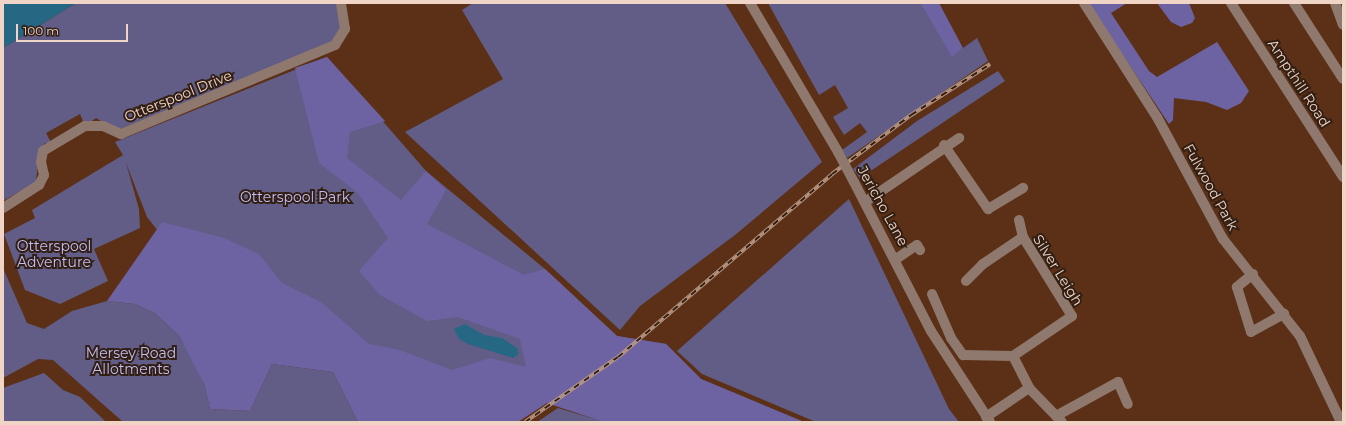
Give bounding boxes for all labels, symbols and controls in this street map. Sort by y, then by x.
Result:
scale bar [18,16,130,42]
text: 100 m [23,23,59,38]
street label: Ampthill Road [1264,36,1334,130]
street label: Otterspool Drive [122,67,234,125]
street label: Fulwood Park [1180,141,1242,233]
street label: Jericho Lane [854,163,912,249]
park label: Otterspool Park [240,189,350,205]
street label: Silver Leigh [1030,231,1086,309]
park label: Otterspool Adventure [17,238,91,270]
park label: Mersey Road Allotments [86,345,176,378]

